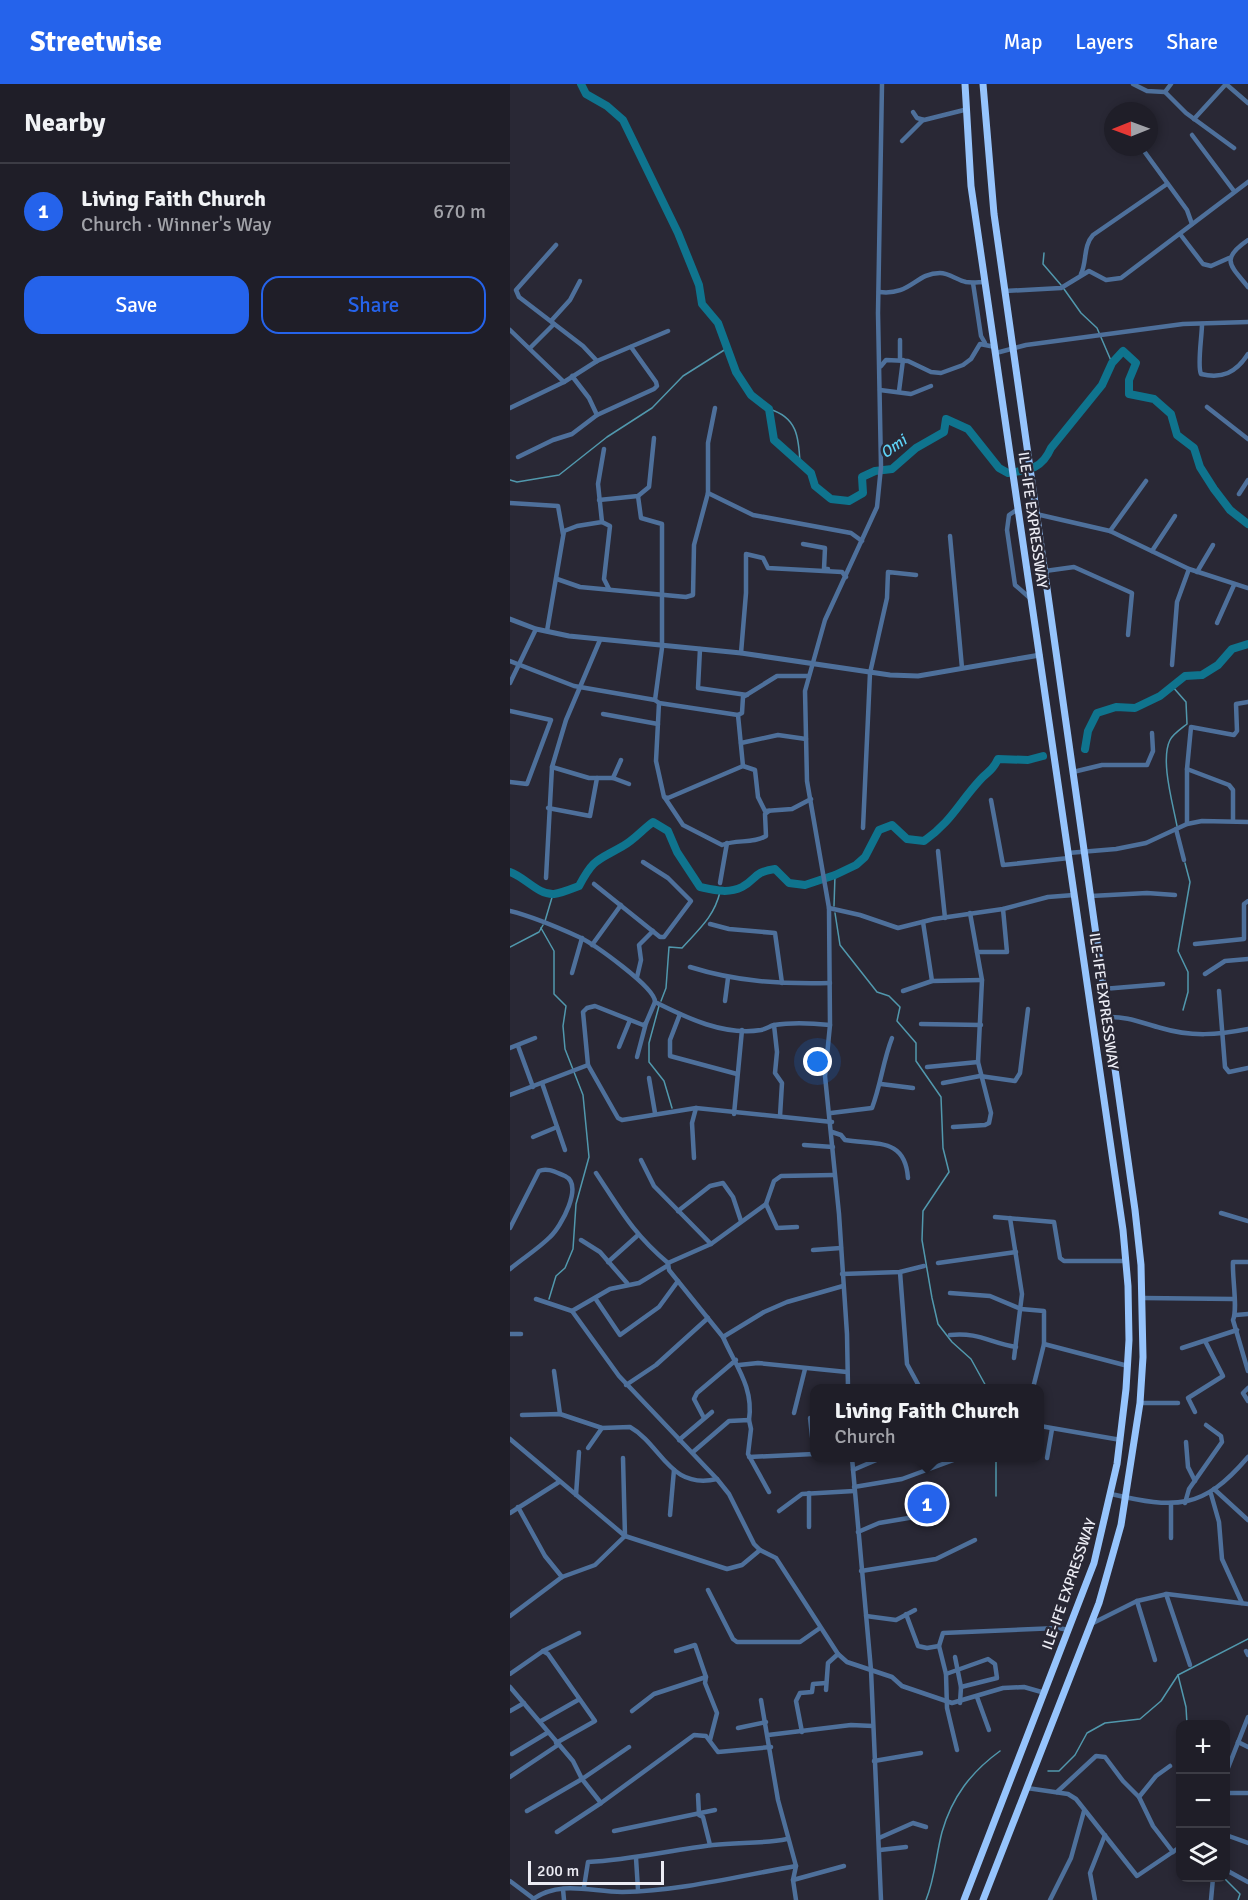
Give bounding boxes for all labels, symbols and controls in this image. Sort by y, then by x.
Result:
text: Streetwise [30,25,162,59]
text: Map [1004,29,1042,55]
text: Layers [1075,29,1133,55]
text: Share [1166,29,1218,55]
north arrow [1104,102,1158,156]
text: Nearby [24,107,105,139]
text: Living Faith Church [81,185,266,212]
text: 1 [38,199,49,224]
text: 670 m [433,199,486,224]
text: Church · Winner's Way [81,212,271,237]
button: Save [24,276,249,334]
button: Share [261,276,486,334]
water label: Omi [877,430,912,463]
street label: ILE-IFE EXPRESSWAY [1015,451,1052,590]
street label: ILE-IFE EXPRESSWAY [1086,932,1123,1071]
your location [803,1047,832,1076]
popup [810,1384,1044,1462]
text: Living Faith Church [835,1397,1019,1424]
text: Church [835,1424,896,1449]
pin: 1 [908,1482,946,1526]
street label: ILE-IFE EXPRESSWAY [1038,1516,1100,1652]
map controls [1176,1720,1230,1882]
button: + [1176,1720,1230,1774]
button: − [1176,1774,1230,1828]
button: layers [1176,1828,1230,1882]
scale bar [528,1858,664,1886]
text: 200 m [537,1861,579,1881]

